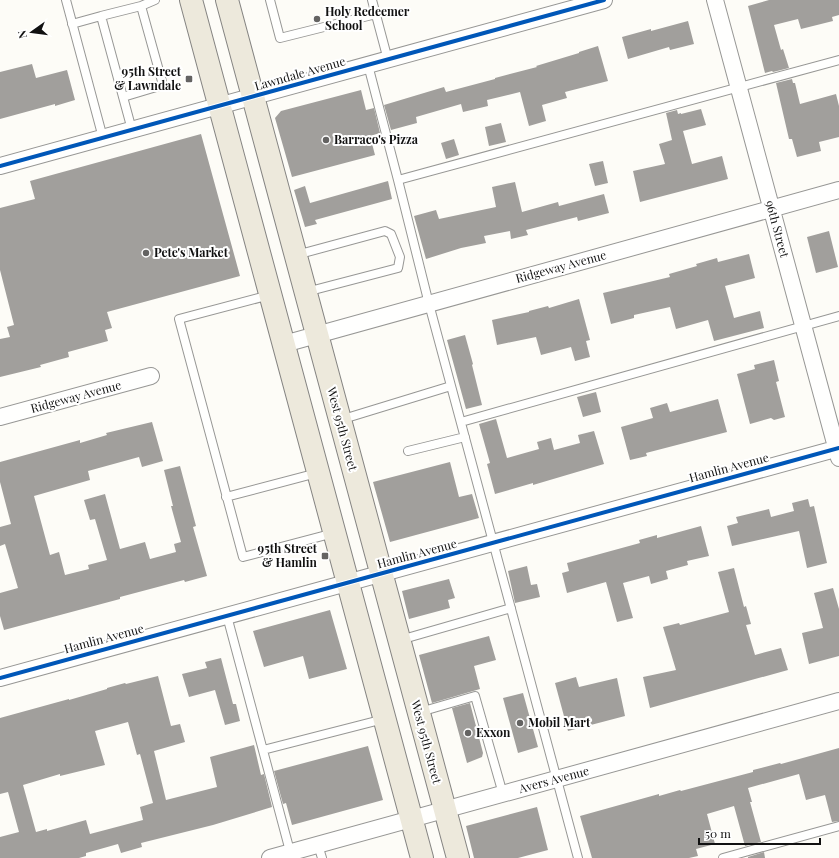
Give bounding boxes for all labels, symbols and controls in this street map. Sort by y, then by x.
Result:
place label: Holy Redeemer School [325,3,410,33]
north arrow [12,12,52,52]
marker: Holy Redeemer School [312,14,322,24]
text: N [14,29,30,40]
street label: Lawndale Avenue [252,52,347,94]
place label: 95th Street & Lawndale [114,63,182,93]
marker: 95th Street & Lawndale [184,74,194,84]
place label: Barraco's Pizza [334,131,419,147]
marker: Barraco's Pizza [321,135,331,145]
street label: 96th Street [763,198,793,260]
place label: Pete's Market [154,244,229,260]
street label: Ridgeway Avenue [514,246,608,286]
marker: Pete's Market [141,248,151,258]
street label: Ridgeway Avenue [29,376,123,416]
street label: West 95th Street [324,384,362,473]
street label: Hamlin Avenue [687,449,770,485]
street label: Hamlin Avenue [375,535,458,571]
place label: 95th Street & Hamlin [258,540,318,570]
marker: 95th Street & Hamlin [320,551,330,561]
street label: Hamlin Avenue [62,620,145,656]
street label: West 95th Street [408,697,446,786]
place label: Mobil Mart [528,714,591,730]
marker: Mobil Mart [515,718,525,728]
place label: Exxon [476,724,511,740]
marker: Exxon [463,728,473,738]
street label: Avers Avenue [516,762,591,796]
scale bar [699,820,820,846]
text: 50 m [705,825,731,841]

